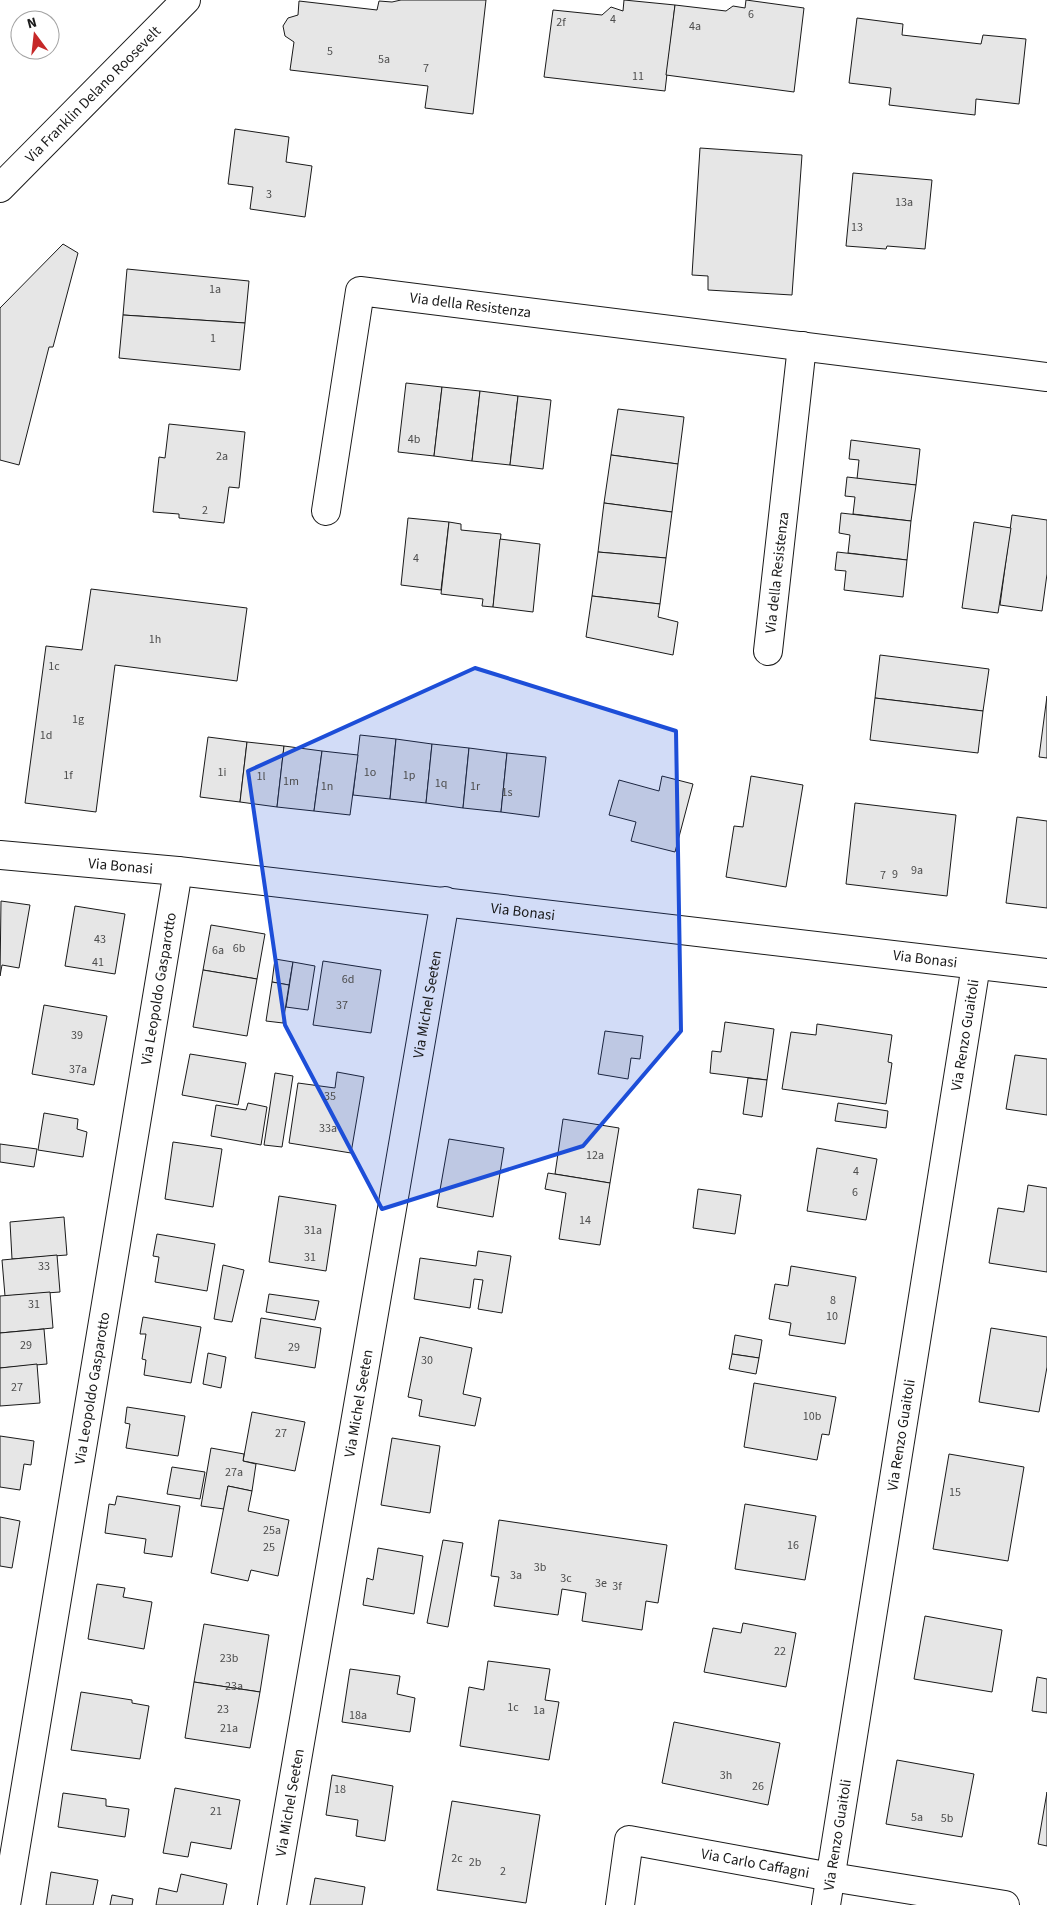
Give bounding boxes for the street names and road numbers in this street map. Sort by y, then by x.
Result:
street label: Via Franklin Delano Roosevelt [21,21,166,168]
street label: Via della Resistenza [409,287,532,323]
street label: Via della Resistenza [760,511,794,634]
street label: Via Bonasi [87,853,154,880]
street label: Via Bonasi [489,898,556,926]
street label: Via Leopoldo Gasparotto [136,911,182,1066]
street label: Via Bonasi [892,945,958,973]
street label: Via Michel Seeten [408,949,447,1060]
street label: Via Renzo Guaitoli [946,978,985,1092]
street label: Via Leopoldo Gasparotto [69,1310,115,1466]
street label: Via Michel Seeten [339,1348,379,1459]
street label: Via Renzo Guaitoli [882,1378,921,1492]
street label: Via Michel Seeten [271,1747,310,1858]
street label: Via Renzo Guaitoli [818,1778,857,1892]
street label: Via Carlo Caffagni [699,1843,811,1884]

